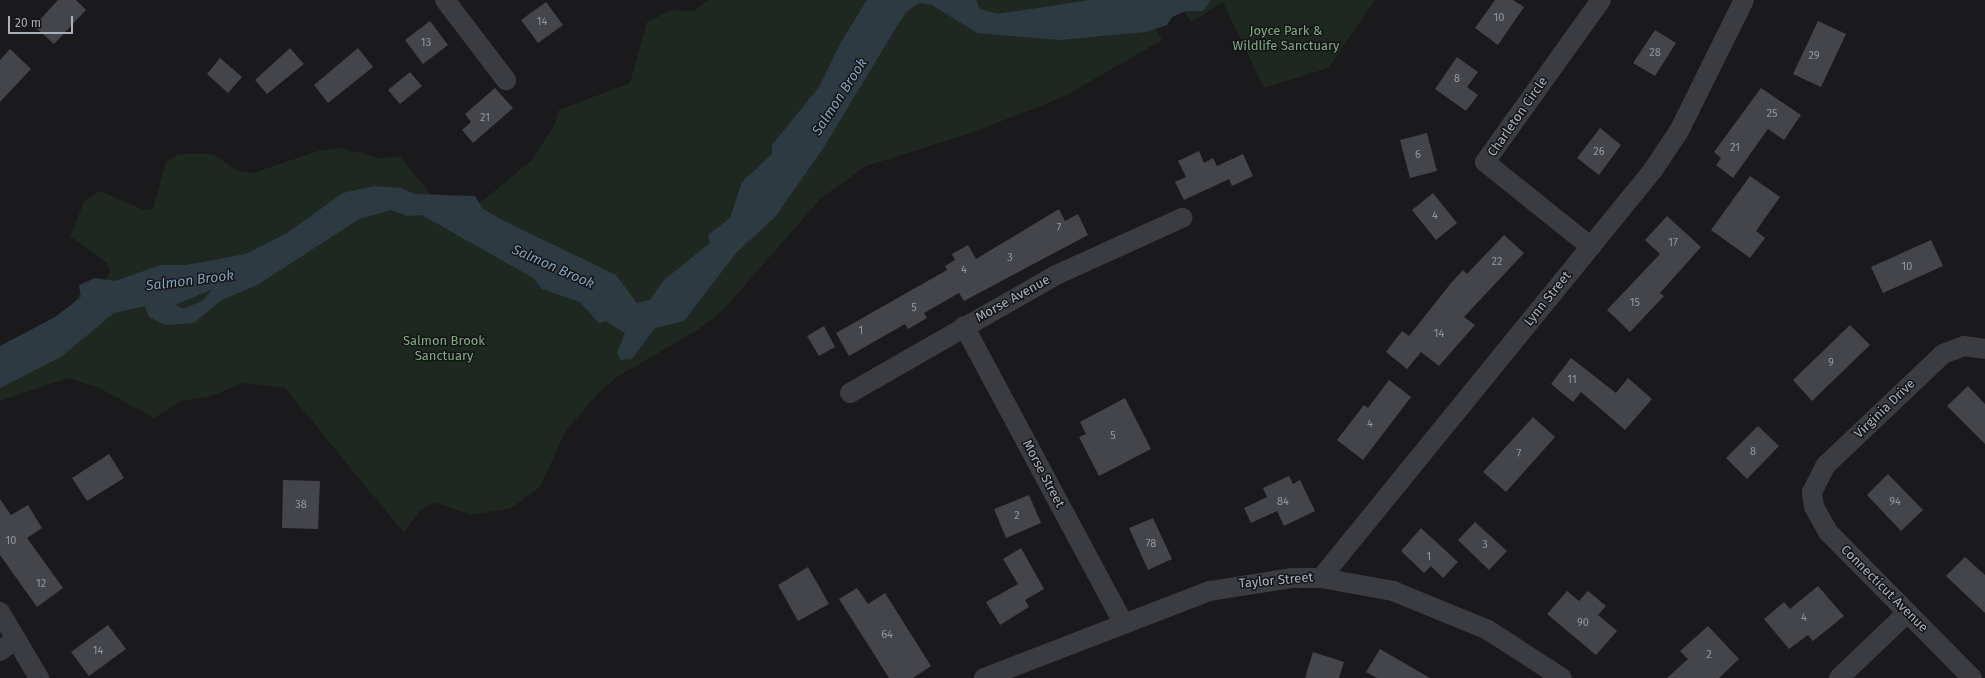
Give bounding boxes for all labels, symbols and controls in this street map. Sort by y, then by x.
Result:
scale bar [10,8,75,34]
house number: 10 [1494,11,1504,25]
house number: 14 [537,15,547,29]
text: 20 m [15,16,41,30]
park label: Joyce Park & Wildlife Sanctuary [1233,24,1339,55]
house number: 13 [421,36,431,50]
house number: 28 [1649,46,1661,60]
house number: 29 [1808,49,1820,63]
water label: Salmon Brook [809,55,871,139]
house number: 8 [1454,72,1460,86]
street label: Charleton Circle [1485,74,1551,160]
house number: 25 [1767,107,1777,121]
house number: 21 [480,111,490,125]
house number: 21 [1730,141,1740,155]
house number: 26 [1593,145,1605,159]
house number: 6 [1415,148,1421,162]
house number: 4 [1432,209,1438,223]
house number: 7 [1057,221,1061,235]
house number: 17 [1668,236,1678,250]
water label: Salmon Brook [509,241,597,293]
house number: 3 [1007,251,1013,265]
house number: 22 [1492,255,1502,269]
house number: 10 [1902,260,1912,274]
house number: 4 [961,263,967,277]
water label: Salmon Brook [145,267,235,295]
street label: Lynn Street [1521,268,1575,330]
street label: Morse Avenue [973,272,1053,326]
house number: 15 [1630,296,1640,310]
house number: 5 [911,301,917,315]
house number: 1 [859,324,863,338]
house number: 14 [1434,327,1444,341]
park label: Salmon Brook Sanctuary [403,334,485,365]
house number: 9 [1828,356,1834,370]
house number: 11 [1567,373,1577,387]
street label: Virginia Drive [1851,376,1919,442]
house number: 4 [1367,417,1373,431]
house number: 5 [1110,429,1116,443]
street label: Morse Street [1019,437,1067,511]
house number: 8 [1750,445,1756,459]
house number: 7 [1517,447,1521,461]
house number: 84 [1277,495,1289,509]
house number: 94 [1889,495,1901,509]
house number: 38 [295,498,307,512]
house number: 2 [1014,509,1020,523]
house number: 10 [6,534,16,548]
house number: 78 [1146,537,1156,551]
house number: 3 [1482,538,1488,552]
street label: Connecticut Avenue [1837,542,1931,636]
house number: 1 [1427,550,1431,564]
street label: Taylor Street [1238,570,1314,592]
house number: 12 [36,577,46,591]
house number: 4 [1801,611,1807,625]
house number: 90 [1577,616,1589,630]
house number: 64 [881,628,893,642]
house number: 14 [93,644,103,658]
house number: 2 [1706,648,1712,662]

